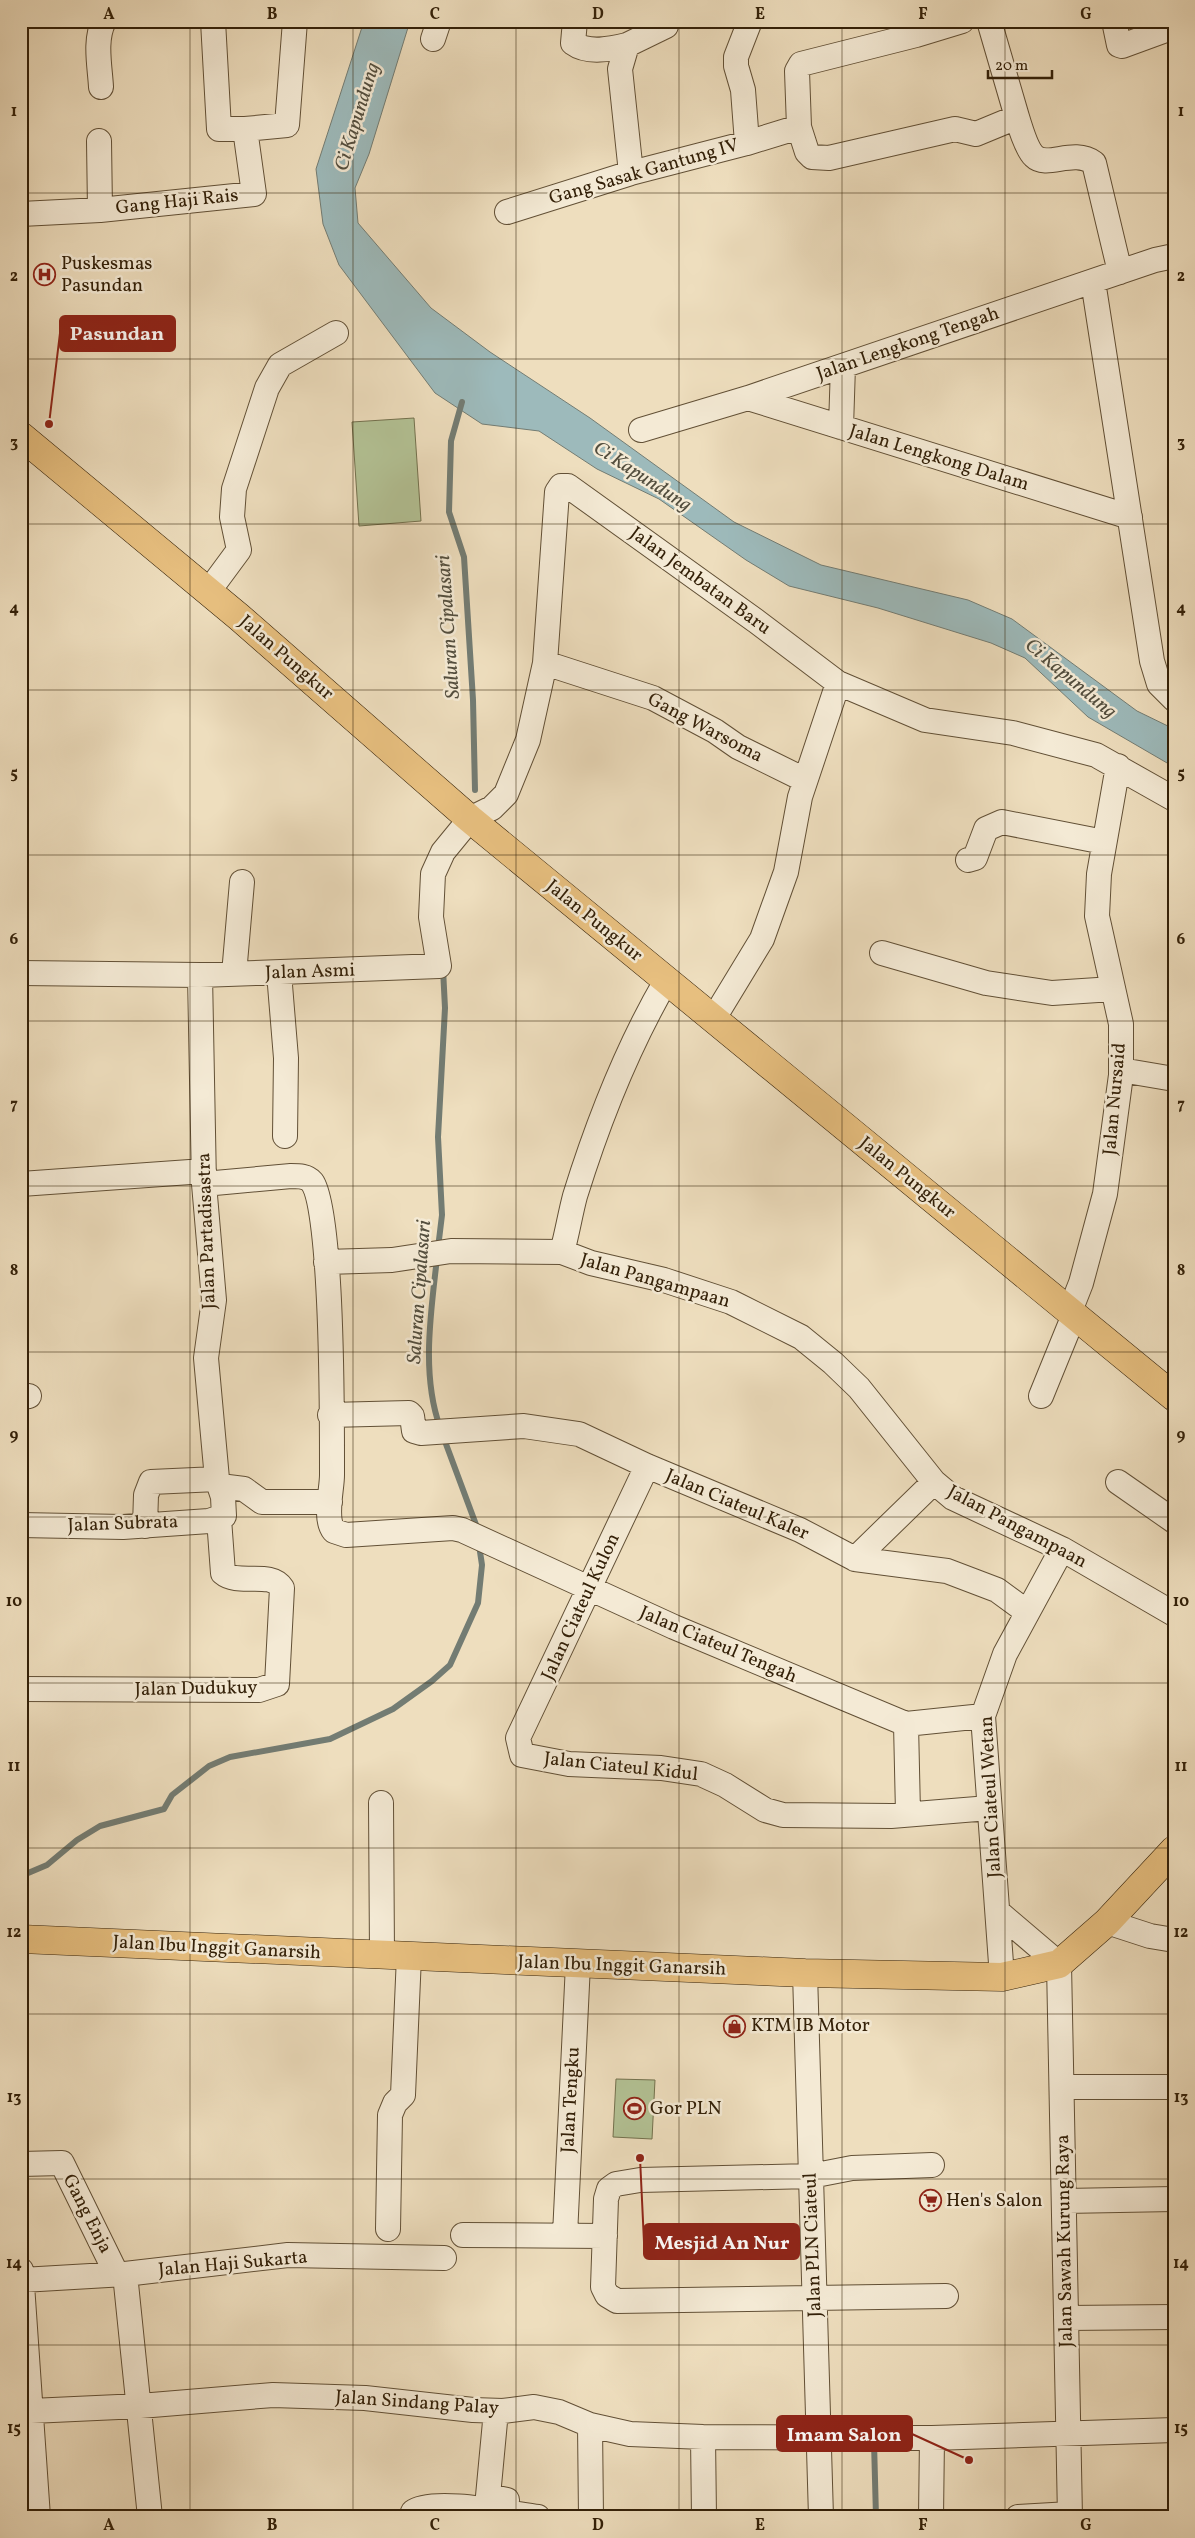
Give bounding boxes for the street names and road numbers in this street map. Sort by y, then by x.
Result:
street label: Gang Sasak Gantung IV [546,132,742,212]
street label: Gang Haji Rais [114,183,240,221]
street label: Jalan Lengkong Tengah [813,300,1003,388]
street label: Jalan Lengkong Dalam [846,418,1032,498]
street label: Jalan Jembatan Baru [624,521,776,641]
street label: Jalan Pungkur [233,610,339,706]
street label: Gang Warsoma [643,687,767,769]
street label: Jalan Pungkur [540,874,648,968]
street label: Jalan Asmi [265,957,356,987]
street label: Jalan Nursaid [1097,1042,1133,1156]
street label: Jalan Pungkur [853,1131,961,1225]
street label: Jalan Partadisastra [191,1152,223,1310]
street label: Jalan Pangampaan [577,1247,733,1315]
street label: Jalan Ciateul Kaler [661,1463,813,1547]
street label: Jalan Pangampaan [942,1479,1092,1575]
street label: Jalan Subrata [67,1509,179,1539]
street label: Jalan Ciateul Kulon [535,1529,627,1685]
street label: Jalan Ciateul Tengah [635,1600,801,1690]
street label: Jalan Dudukuy [134,1675,258,1703]
street label: Jalan Ciateul Wetan [974,1715,1008,1879]
street label: Jalan Ciateul Kidul [543,1746,700,1788]
street label: Jalan Ibu Inggit Ganarsih [112,1930,322,1966]
street label: Jalan Ibu Inggit Ganarsih [517,1949,727,1983]
street label: Jalan Tengku [555,2046,587,2154]
street label: Jalan Sawah Kurung Raya [1050,2134,1080,2348]
street label: Gang Enja [56,2170,118,2258]
street label: Jalan PLN Ciateul [797,2172,829,2318]
street label: Jalan Haji Sukarta [157,2245,309,2283]
street label: Jalan Sindang Palay [334,2384,500,2422]

